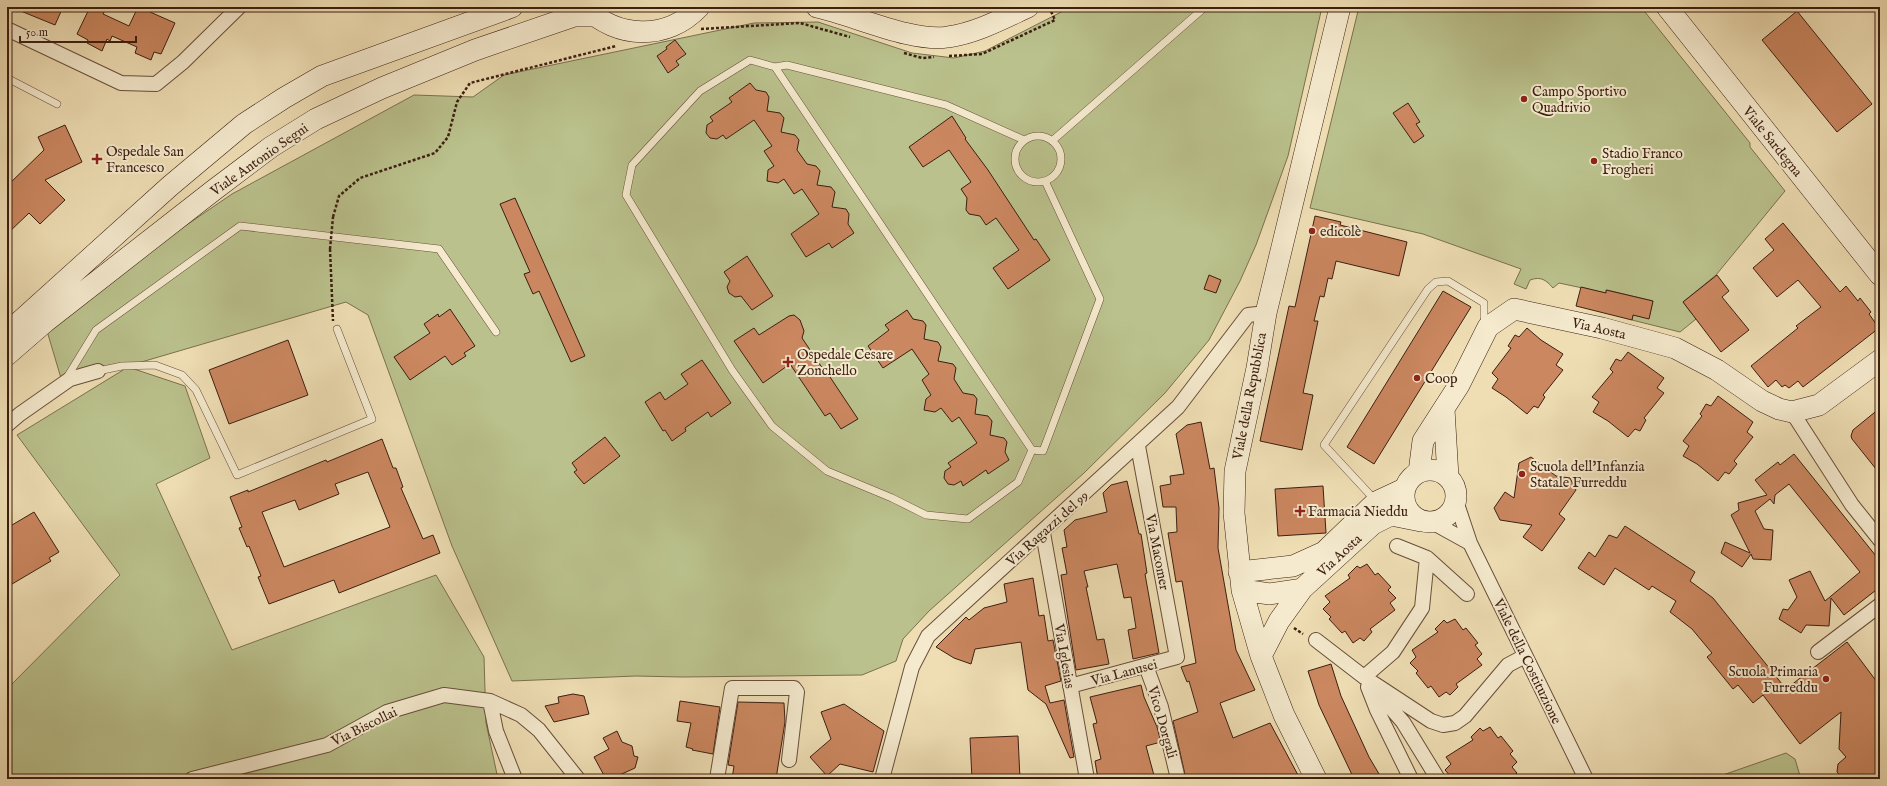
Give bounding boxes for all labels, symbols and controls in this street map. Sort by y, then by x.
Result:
scale bar [20,18,136,44]
text: 50 m [26,25,48,40]
place label: Campo Sportivo Quadrivio [1532,83,1627,117]
marker: Campo Sportivo Quadrivio [1519,94,1529,104]
street label: Viale Sardegna [1738,102,1807,181]
street label: Viale Antonio Segni [206,119,312,201]
place label: Ospedale San Francesco [106,143,185,177]
place label: Stadio Franco Frogheri [1602,145,1683,179]
marker: Ospedale San Francesco [91,153,103,165]
marker: Stadio Franco Frogheri [1589,156,1599,166]
place label: edicolè [1320,223,1362,241]
marker: edicolè [1307,226,1317,236]
street label: Via Aosta [1569,314,1628,344]
street label: Viale della Repubblica [1229,330,1271,462]
place label: Ospedale Cesare Zonchello [797,346,894,380]
marker: Ospedale Cesare Zonchello [782,356,794,368]
place label: Coop [1425,370,1458,388]
marker: Coop [1412,373,1422,383]
place label: Scuola dell'Infanzia Statale Furreddu [1530,458,1646,492]
marker: Scuola dell'Infanzia Statale Furreddu [1517,469,1527,479]
street label: Via Ragazzi del 99 [1002,487,1093,571]
place label: Farmacia Nieddu [1308,503,1408,521]
marker: Farmacia Nieddu [1295,506,1305,516]
street label: Via Macomer [1141,512,1173,592]
street label: Via Aosta [1313,530,1367,582]
street label: Viale della Costituzione [1488,595,1566,728]
street label: Via Iglesias [1049,621,1079,690]
street label: Via Lanusei [1088,655,1160,691]
place label: Scuola Primaria Furreddu [1728,663,1819,697]
marker: Scuola Primaria Furreddu [1821,674,1831,684]
street label: Vico Dorgali [1143,683,1181,761]
street label: Via Biscollai [328,703,400,751]

